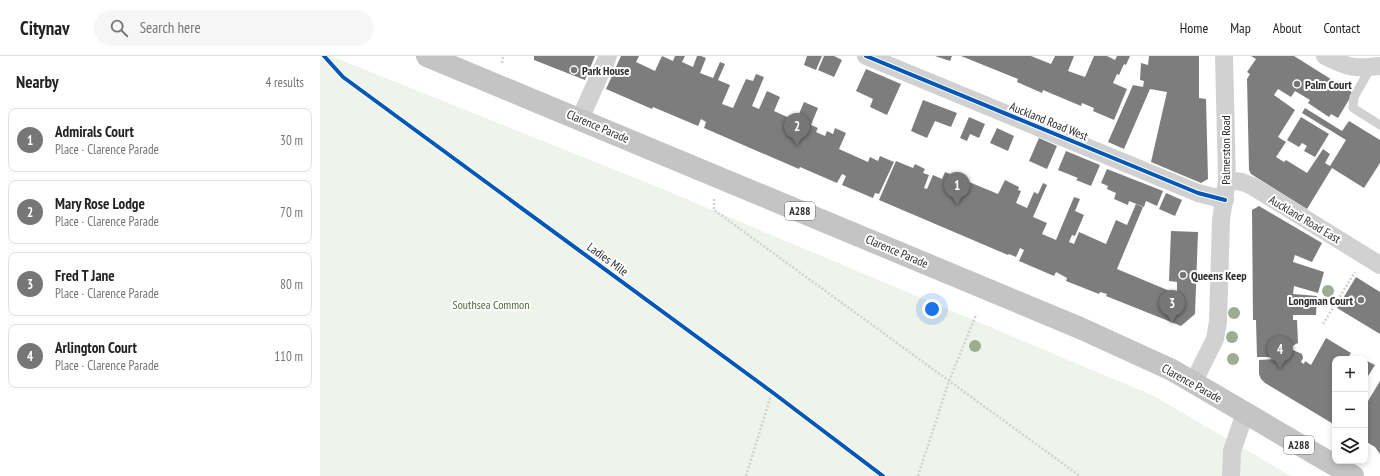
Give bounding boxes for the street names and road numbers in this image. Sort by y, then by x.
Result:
street label: Auckland Road West [1008,98,1091,144]
street label: Clarence Parade [565,106,631,146]
street label: Palmerston Road [1218,115,1233,185]
street label: Auckland Road East [1267,192,1344,247]
road number: A288 [785,202,815,220]
street label: Clarence Parade [864,231,930,271]
street label: Ladies Mile [585,239,631,279]
street label: Clarence Parade [1159,360,1225,406]
road number: A288 [1284,436,1314,454]

